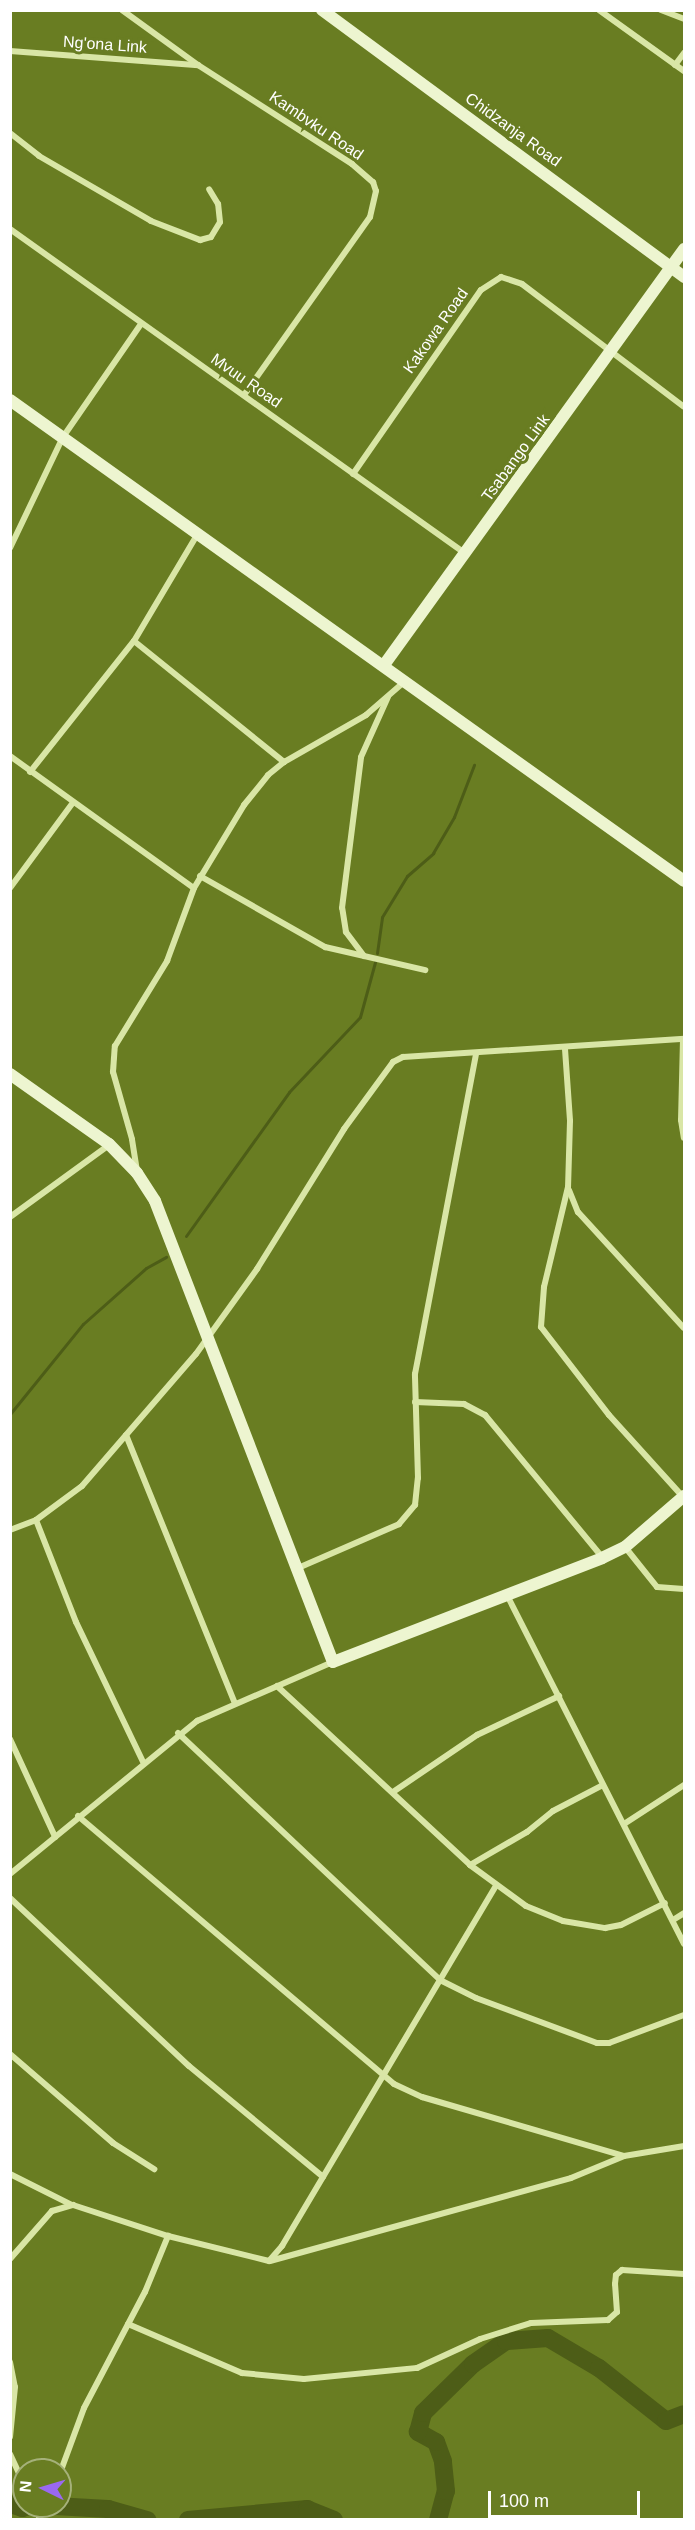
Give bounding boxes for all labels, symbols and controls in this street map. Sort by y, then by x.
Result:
street label: Ng'ona Link [62,32,148,58]
street label: Kambvku Road [265,87,367,165]
street label: Chidzanja Road [461,89,565,171]
street label: Kakowa Road [400,285,472,377]
street label: Mvuu Road [207,350,285,412]
street label: Tsabango Link [478,411,554,505]
north arrow [12,2458,72,2518]
scale bar [491,2479,642,2517]
text: N [17,2480,35,2493]
text: 100 m [499,2491,549,2511]

